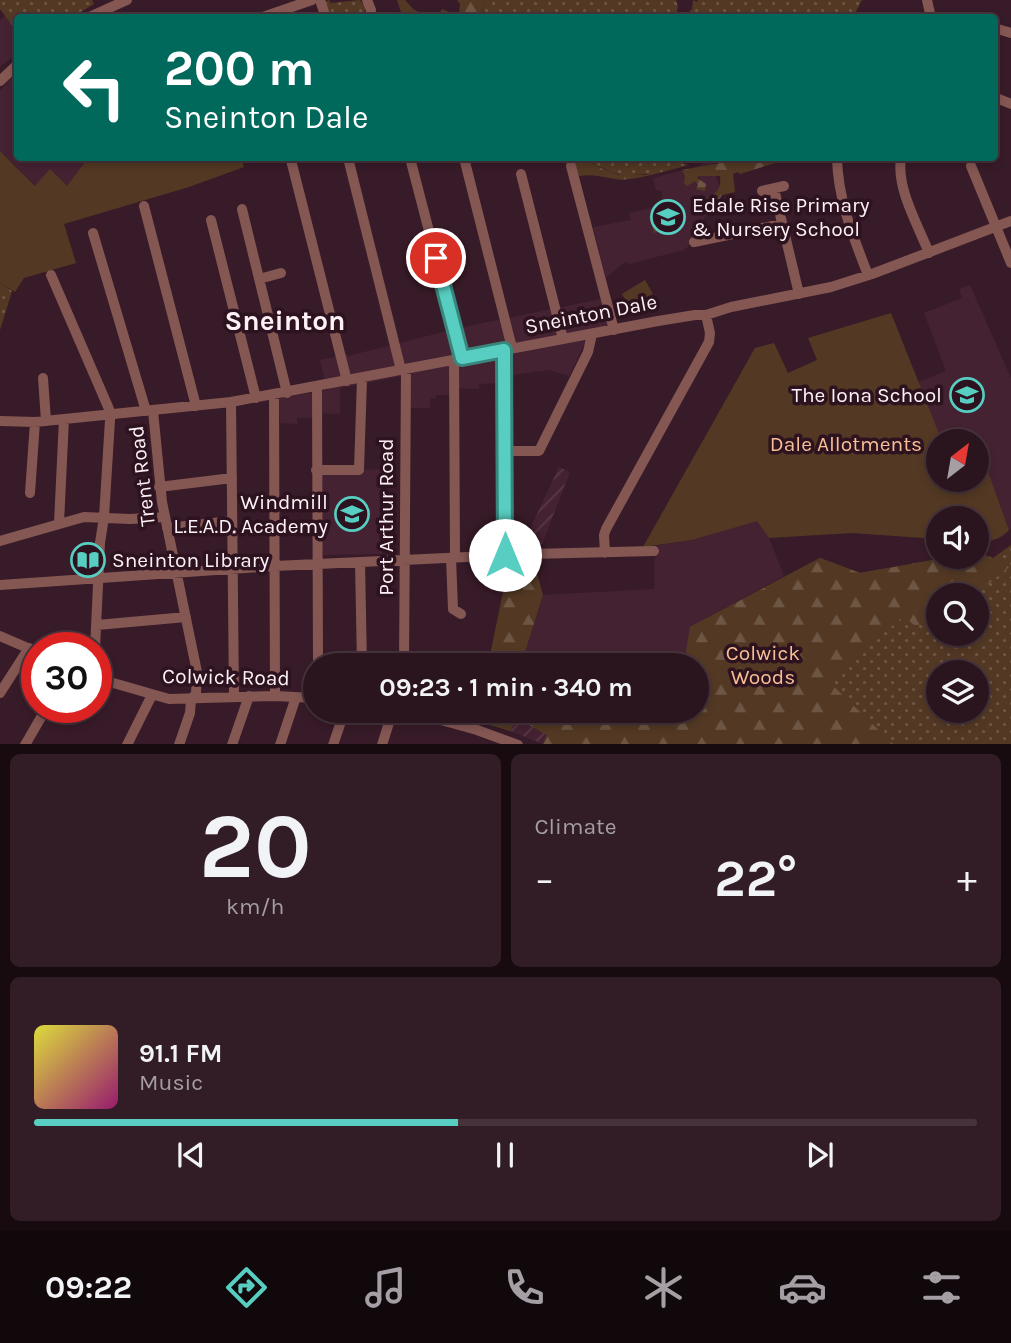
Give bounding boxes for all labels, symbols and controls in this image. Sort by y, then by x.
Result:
text: 200 m [164,40,315,97]
icon: left [49,42,140,133]
text: Sneinton Dale [164,99,369,136]
place label: Edale Rise Primary & Nursery School [692,193,870,241]
school or university icon: Edale Rise Primary & Nursery School [649,198,687,236]
pin [406,228,466,288]
icon: arrive [417,239,455,277]
street label: Sneinton Dale [523,289,659,339]
district label: Sneinton [224,304,346,337]
school or university icon: The Iona School [948,376,986,414]
place label: The Iona School [791,383,942,407]
street label: Trent Road [124,424,160,528]
north arrow [926,429,989,492]
map controls [926,429,989,723]
park label: Dale Allotments [770,432,922,456]
street label: Port Arthur Road [374,438,398,596]
place label: Windmill L.E.A.D. Academy [173,490,328,538]
school or university icon: Windmill L.E.A.D. Academy [333,495,371,533]
button: sound [926,506,989,569]
position arrow [468,518,542,592]
library icon: Sneinton Library [69,541,107,579]
place label: Sneinton Library [112,548,269,572]
button: search [926,583,989,646]
speed limit sign: 30 [21,632,112,723]
park label: Colwick Woods [726,641,800,689]
button: layers [926,660,989,723]
street label: Colwick Road [162,664,290,690]
text: 09:23 · 1 min · 340 m [379,672,633,703]
text: 20 [199,794,312,900]
text: Climate [535,813,617,840]
text: 22° [714,848,797,909]
text: − [535,857,554,902]
text: + [957,857,977,902]
text: km/h [226,893,284,920]
text: 91.1 FM [139,1038,223,1069]
text: Music [139,1069,203,1096]
icon: previous [172,1136,210,1174]
icon: pause [486,1136,524,1174]
icon: next [801,1136,839,1174]
icon: directions [222,1263,271,1312]
icon: music [361,1263,410,1312]
icon: phone [500,1263,549,1312]
icon: climate [639,1263,688,1312]
icon: car [778,1263,827,1312]
icon: filters [917,1263,966,1312]
text: 09:22 [45,1269,132,1306]

